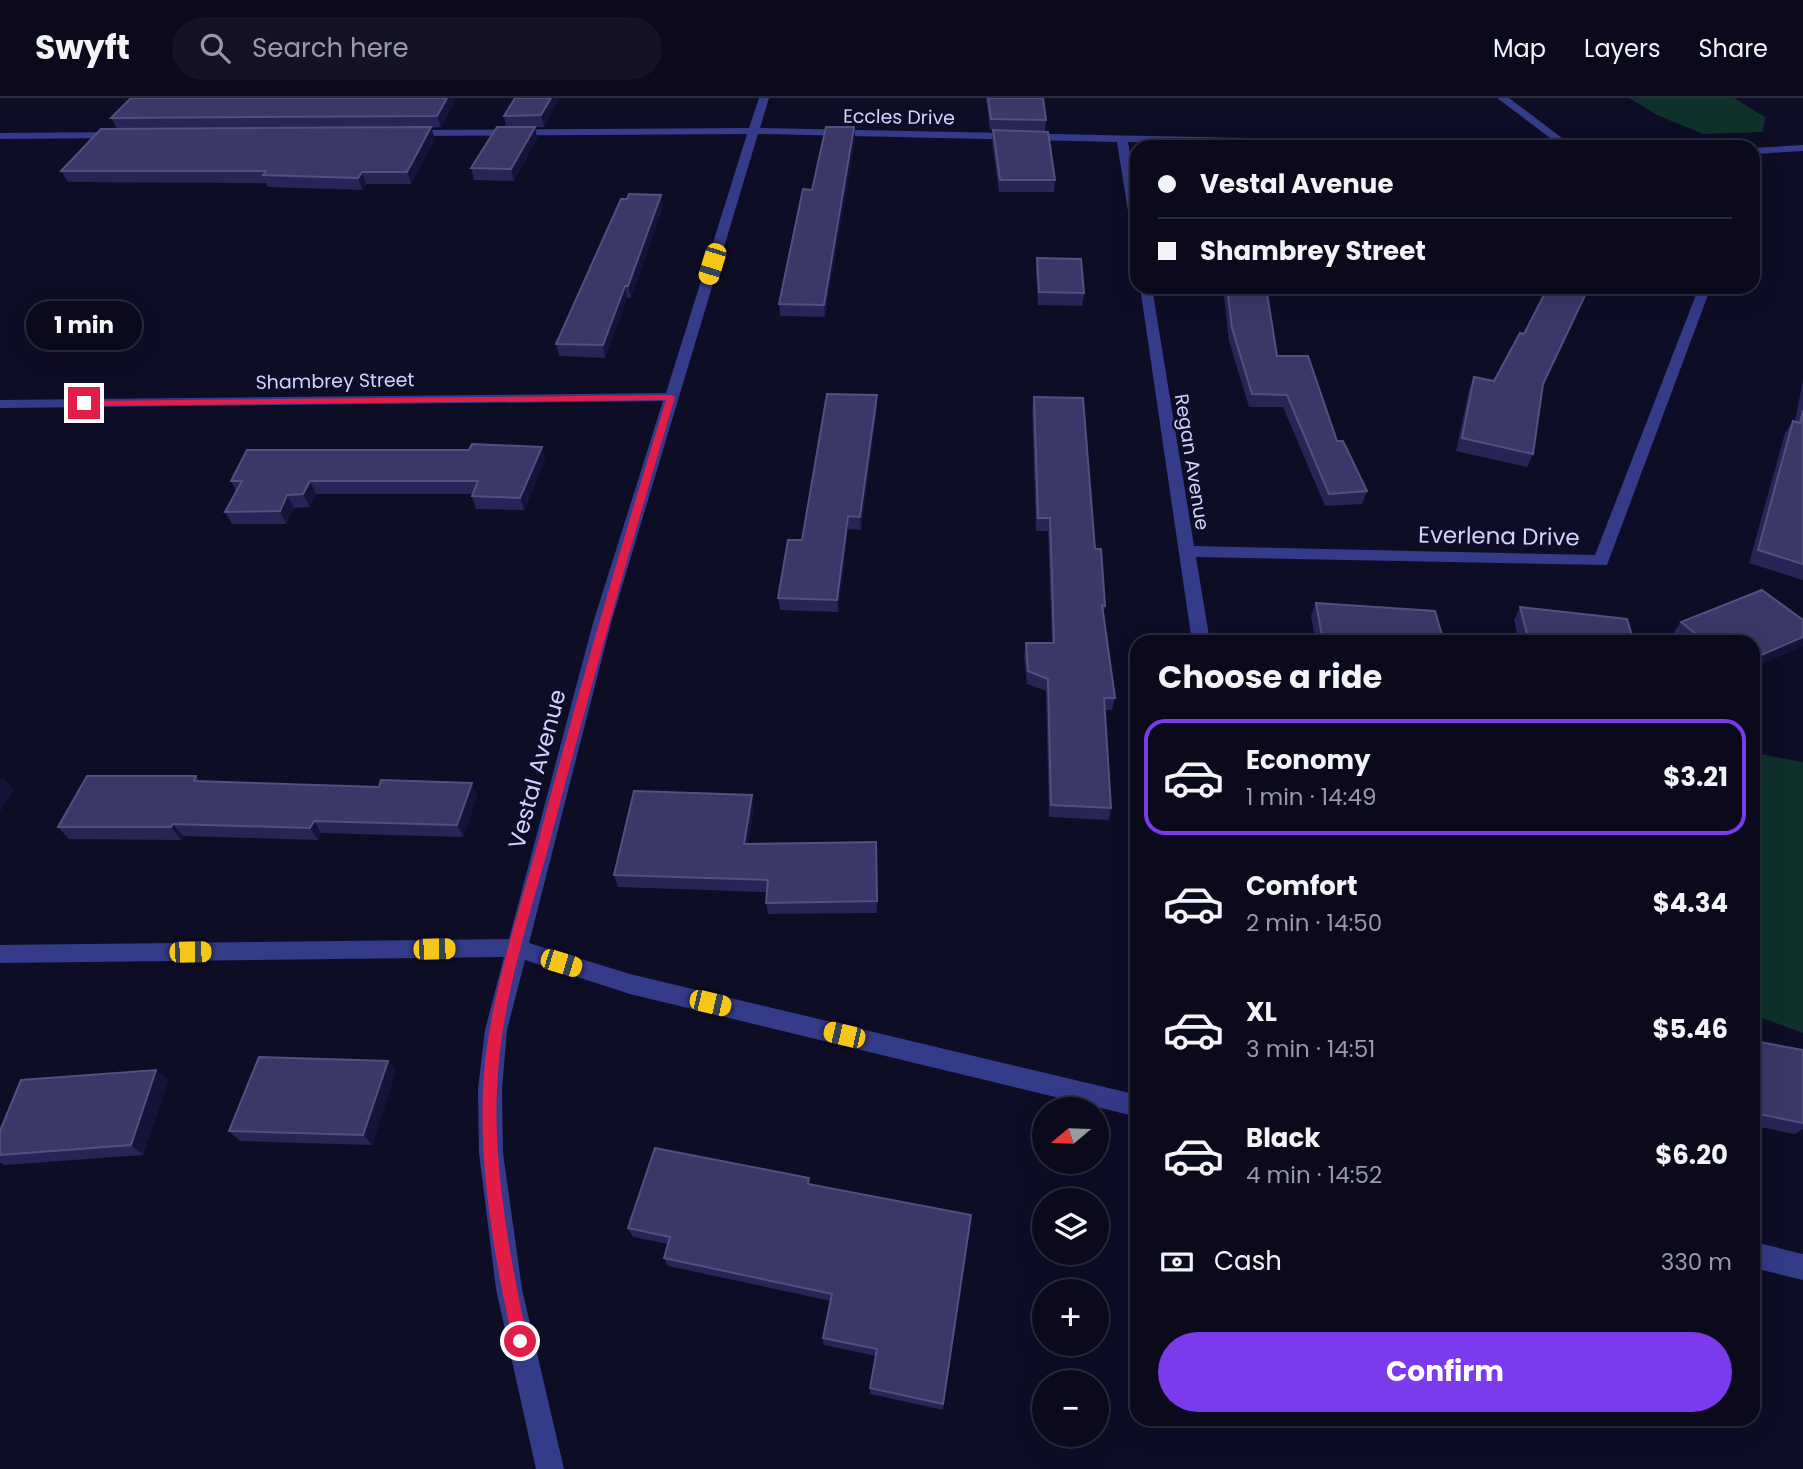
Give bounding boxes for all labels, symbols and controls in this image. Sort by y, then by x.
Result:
search box [172,17,662,80]
text: Swyft [35,24,130,71]
icon: search [196,29,234,67]
text: Search here [252,30,409,66]
text: Map [1493,32,1546,65]
text: Layers [1584,32,1660,65]
text: Share [1698,32,1768,65]
street label: Eccles Drive [843,103,955,131]
text: Vestal Avenue [1200,166,1393,202]
text: Shambrey Street [1200,233,1426,269]
car [696,241,729,287]
callout: 1 min [26,302,142,350]
text: 1 min [54,309,114,341]
street label: Shambrey Street [255,366,415,396]
route end [68,387,100,419]
street label: Regan Avenue [1168,392,1216,532]
street label: Everlena Drive [1418,519,1580,553]
text: Choose a ride [1158,654,1382,699]
street label: Vestal Avenue [500,686,574,852]
text: Economy [1246,742,1370,778]
icon: car [1162,746,1225,809]
text: $3.21 [1663,759,1728,795]
text: 1 min · 14:49 [1246,781,1376,813]
text: Comfort [1246,868,1358,904]
icon: car [1162,872,1225,935]
text: $4.34 [1653,885,1728,921]
text: 2 min · 14:50 [1246,907,1382,939]
car [413,938,456,960]
car [169,941,212,963]
car [538,947,585,979]
car [688,988,733,1018]
text: XL [1246,994,1277,1030]
icon: car [1162,998,1225,1061]
text: $5.46 [1652,1011,1728,1047]
car [822,1020,867,1050]
text: 3 min · 14:51 [1246,1033,1375,1065]
north arrow [1032,1097,1110,1174]
map controls [1032,1097,1109,1447]
text: Black [1246,1120,1320,1156]
icon: car [1162,1124,1225,1187]
text: $6.20 [1655,1137,1728,1173]
text: 4 min · 14:52 [1246,1159,1382,1191]
button: layers [1032,1188,1109,1265]
icon: cash [1158,1243,1196,1281]
text: Cash [1214,1243,1282,1279]
text: 330 m [1661,1246,1732,1278]
button: + [1032,1279,1109,1356]
route start [504,1325,536,1357]
button: Confirm [1158,1332,1732,1412]
button: − [1032,1370,1109,1447]

